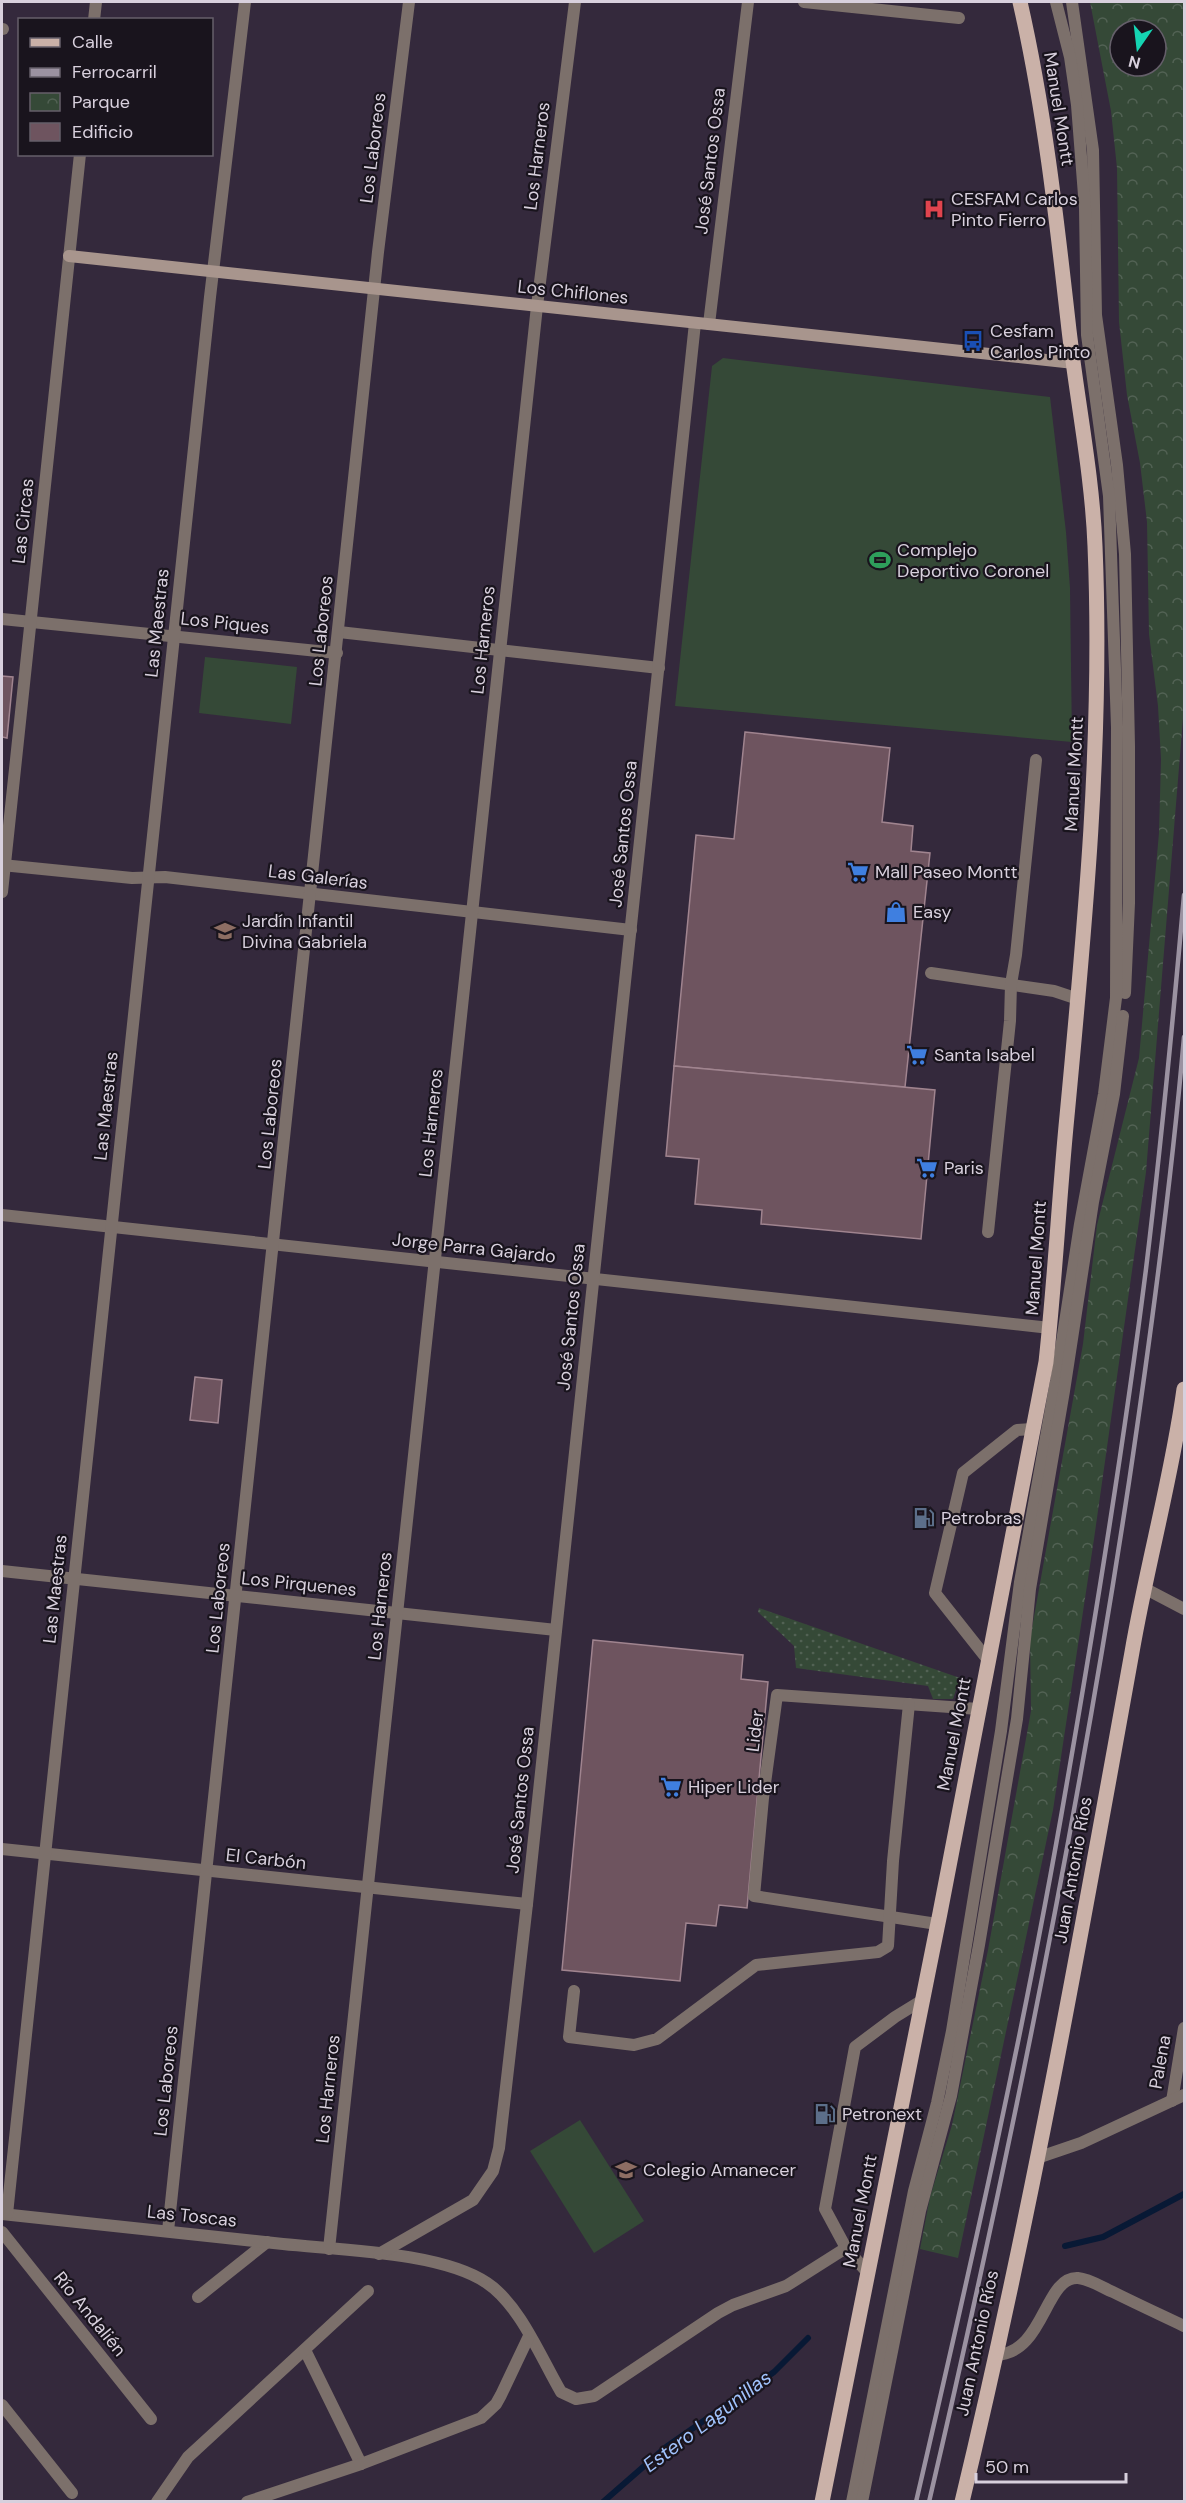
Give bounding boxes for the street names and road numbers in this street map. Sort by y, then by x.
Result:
street label: Manuel Montt [1038,50,1080,168]
street label: José Santos Ossa [689,86,731,236]
street label: Los Laboreos [354,91,392,205]
street label: Los Harneros [518,100,556,212]
street label: Los Chiflones [516,274,630,310]
street label: Las Circas [7,477,39,565]
street label: Las Maestras [139,567,175,679]
street label: Los Laboreos [303,575,339,687]
street label: Los Harneros [465,585,501,695]
street label: Los Piques [179,606,271,640]
street label: Manuel Montt [1059,716,1089,832]
street label: José Santos Ossa [603,759,643,909]
street label: Las Galerías [267,859,369,895]
street label: Las Maestras [88,1050,124,1162]
street label: Los Laboreos [252,1058,288,1170]
street label: Los Harneros [413,1068,449,1178]
street label: Manuel Montt [1020,1200,1052,1316]
street label: Jorge Parra Gajardo [391,1227,557,1269]
street label: José Santos Ossa [551,1242,591,1392]
street label: Las Maestras [37,1533,73,1645]
street label: Los Laboreos [200,1542,236,1654]
street label: Los Harneros [362,1551,398,1661]
street label: Los Pirquenes [240,1566,358,1602]
street label: Manuel Montt [931,1675,977,1793]
street label: Lider [741,1708,770,1753]
street label: José Santos Ossa [500,1725,540,1875]
street label: Juan Antonio Ríos [1048,1795,1098,1945]
street label: El Carbón [225,1843,307,1875]
street label: Los Laboreos [148,2025,184,2137]
street label: Palena [1143,2033,1177,2091]
street label: Los Harneros [310,2034,346,2144]
street label: Manuel Montt [837,2152,883,2270]
street label: Las Toscas [146,2199,238,2233]
street label: Río Andalién [48,2267,132,2361]
street label: Juan Antonio Ríos [950,2268,1004,2418]

